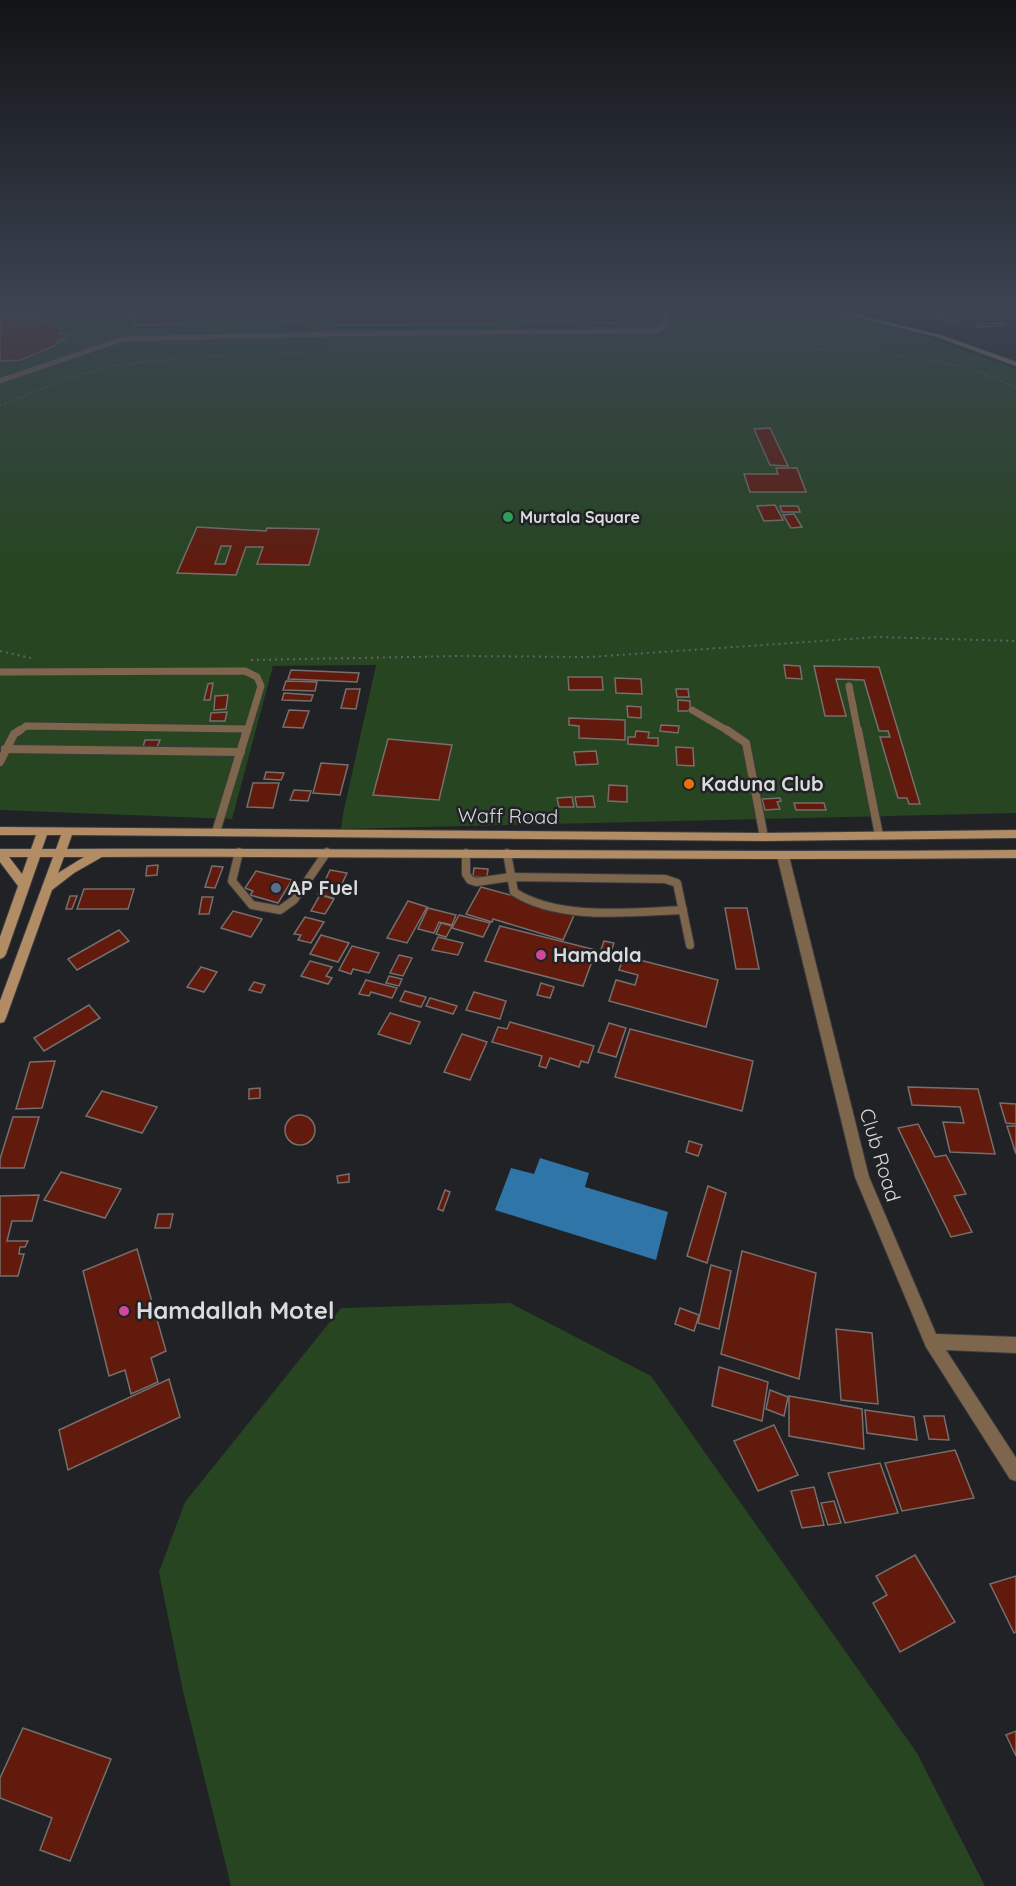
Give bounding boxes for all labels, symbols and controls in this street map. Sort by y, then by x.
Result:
place label: Murtala Square [520,507,640,527]
marker: Murtala Square [501,510,515,524]
place label: Kaduna Club [701,771,824,796]
marker: Kaduna Club [682,777,696,791]
street label: Waff Road [457,802,559,829]
place label: AP Fuel [288,875,358,900]
marker: AP Fuel [269,881,283,895]
place label: Hamdala [553,942,641,967]
marker: Hamdala [534,948,548,962]
street label: Club Road [854,1105,906,1204]
place label: Hamdallah Motel [136,1295,334,1325]
marker: Hamdallah Motel [117,1304,131,1318]

